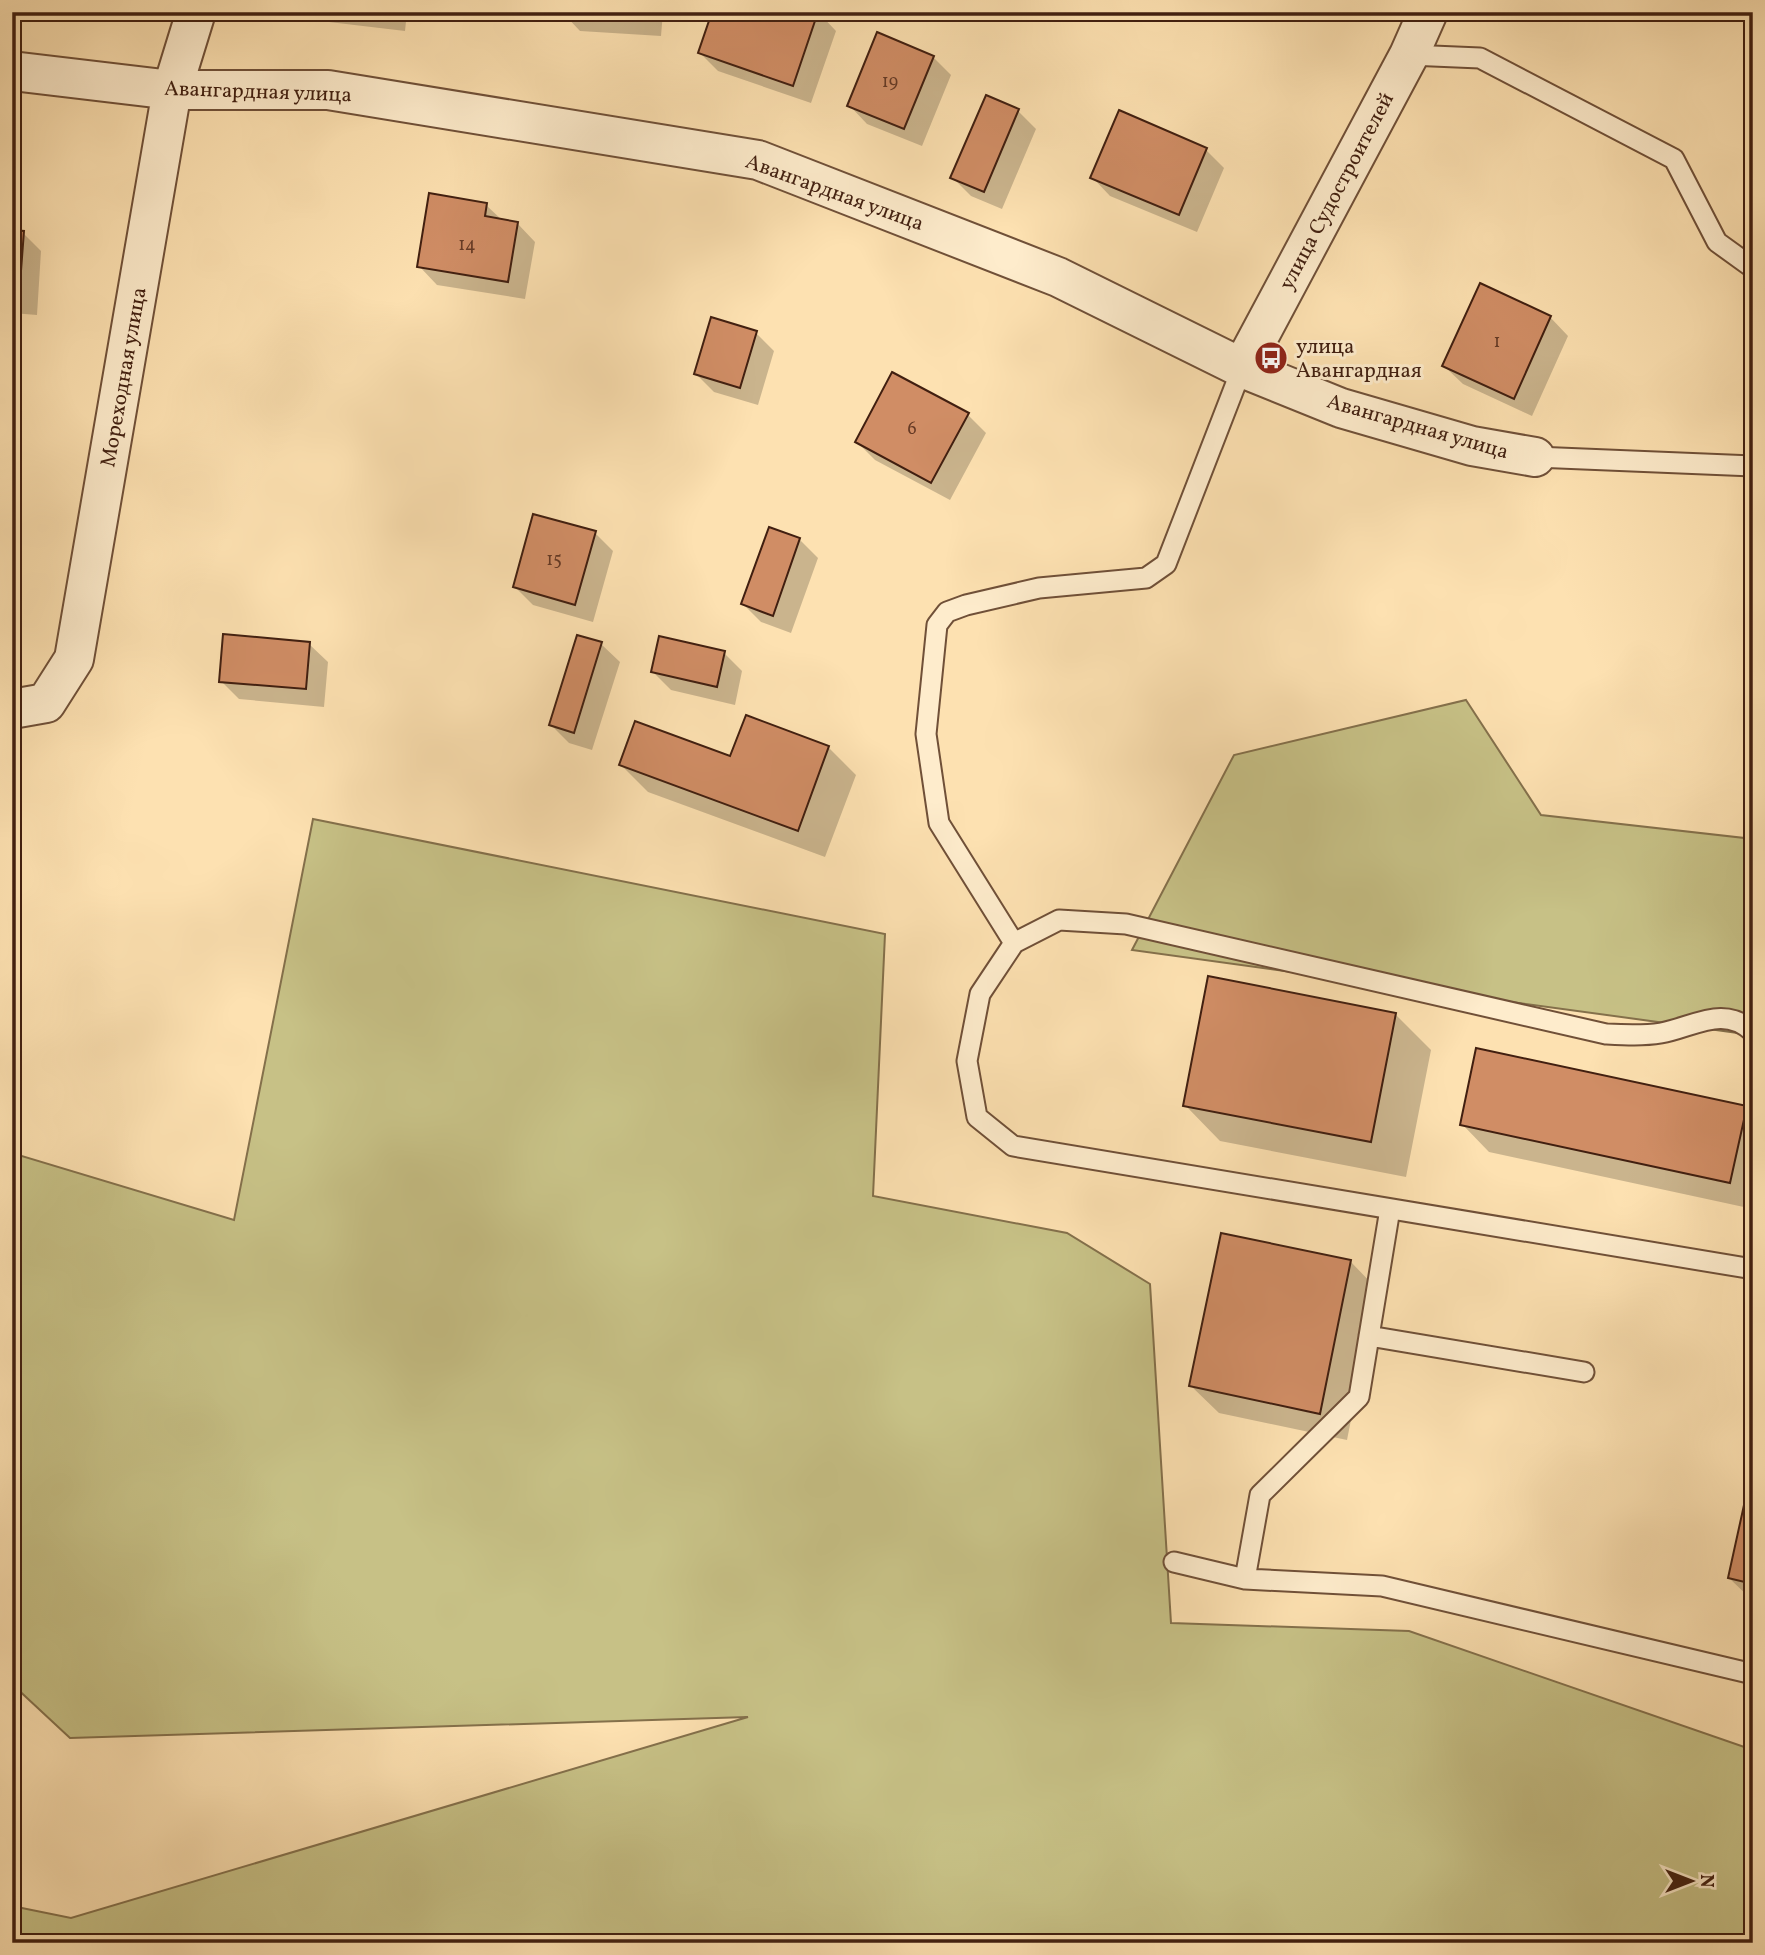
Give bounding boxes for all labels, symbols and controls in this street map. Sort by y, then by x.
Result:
house number: 19 [882,70,898,95]
street label: Авангардная улица [164,75,352,110]
street label: улица Судостроителей [1273,88,1402,296]
street label: Авангардная улица [741,148,928,239]
house number: 14 [458,233,476,258]
street label: Мореходная улица [94,285,155,469]
house number: 1 [1494,330,1500,355]
place label: улица Авангардная [1296,333,1422,386]
bus stop icon: улица Авангардная [1252,339,1290,377]
street label: Авангардная улица [1323,388,1512,467]
house number: 6 [907,417,917,442]
house number: 15 [546,548,562,573]
north arrow [1656,1846,1726,1916]
text: N [1693,1874,1719,1888]

